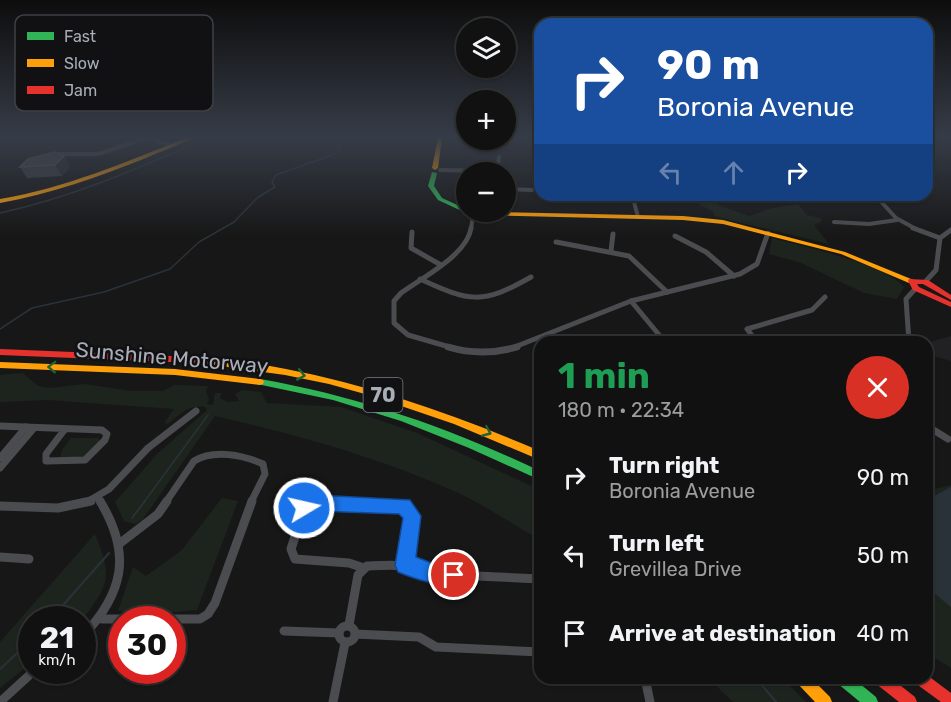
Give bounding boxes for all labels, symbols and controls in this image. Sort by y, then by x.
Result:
legend [15,15,213,111]
map controls [456,18,516,222]
button: layers [456,18,516,78]
text: Fast [64,27,96,46]
text: 90 m [657,40,760,90]
icon: right [558,42,636,120]
text: Slow [64,54,100,73]
text: Jam [64,81,97,100]
button: + [456,90,516,150]
text: Boronia Avenue [657,91,854,123]
icon: left [654,156,687,189]
icon: ahead [717,156,750,189]
icon: right [780,156,813,189]
button: − [456,162,516,222]
street label: Sunshine Motorway [75,337,270,378]
text: 1 min [558,354,650,397]
button: close [846,356,909,419]
one-way arrow [48,360,57,373]
one-way arrow [295,368,305,381]
road number: 70 [364,378,403,412]
text: 180 m · 22:34 [558,398,684,422]
one-way arrow [480,424,491,436]
text: Turn right [609,452,719,479]
icon: right [558,461,591,494]
text: 90 m [857,464,909,491]
position arrow [272,476,336,540]
text: Boronia Avenue [609,479,755,503]
text: Turn left [609,530,704,557]
icon: left [558,539,591,572]
text: 50 m [857,542,909,569]
pin [428,549,479,600]
text: Grevillea Drive [609,557,742,581]
icon: arrive [437,558,470,591]
speed limit sign: 30 [108,606,186,684]
icon: arrive [558,617,591,650]
text: 21 [40,620,74,656]
text: Arrive at destination [609,620,836,647]
text: 40 m [856,620,909,647]
text: km/h [38,651,76,669]

